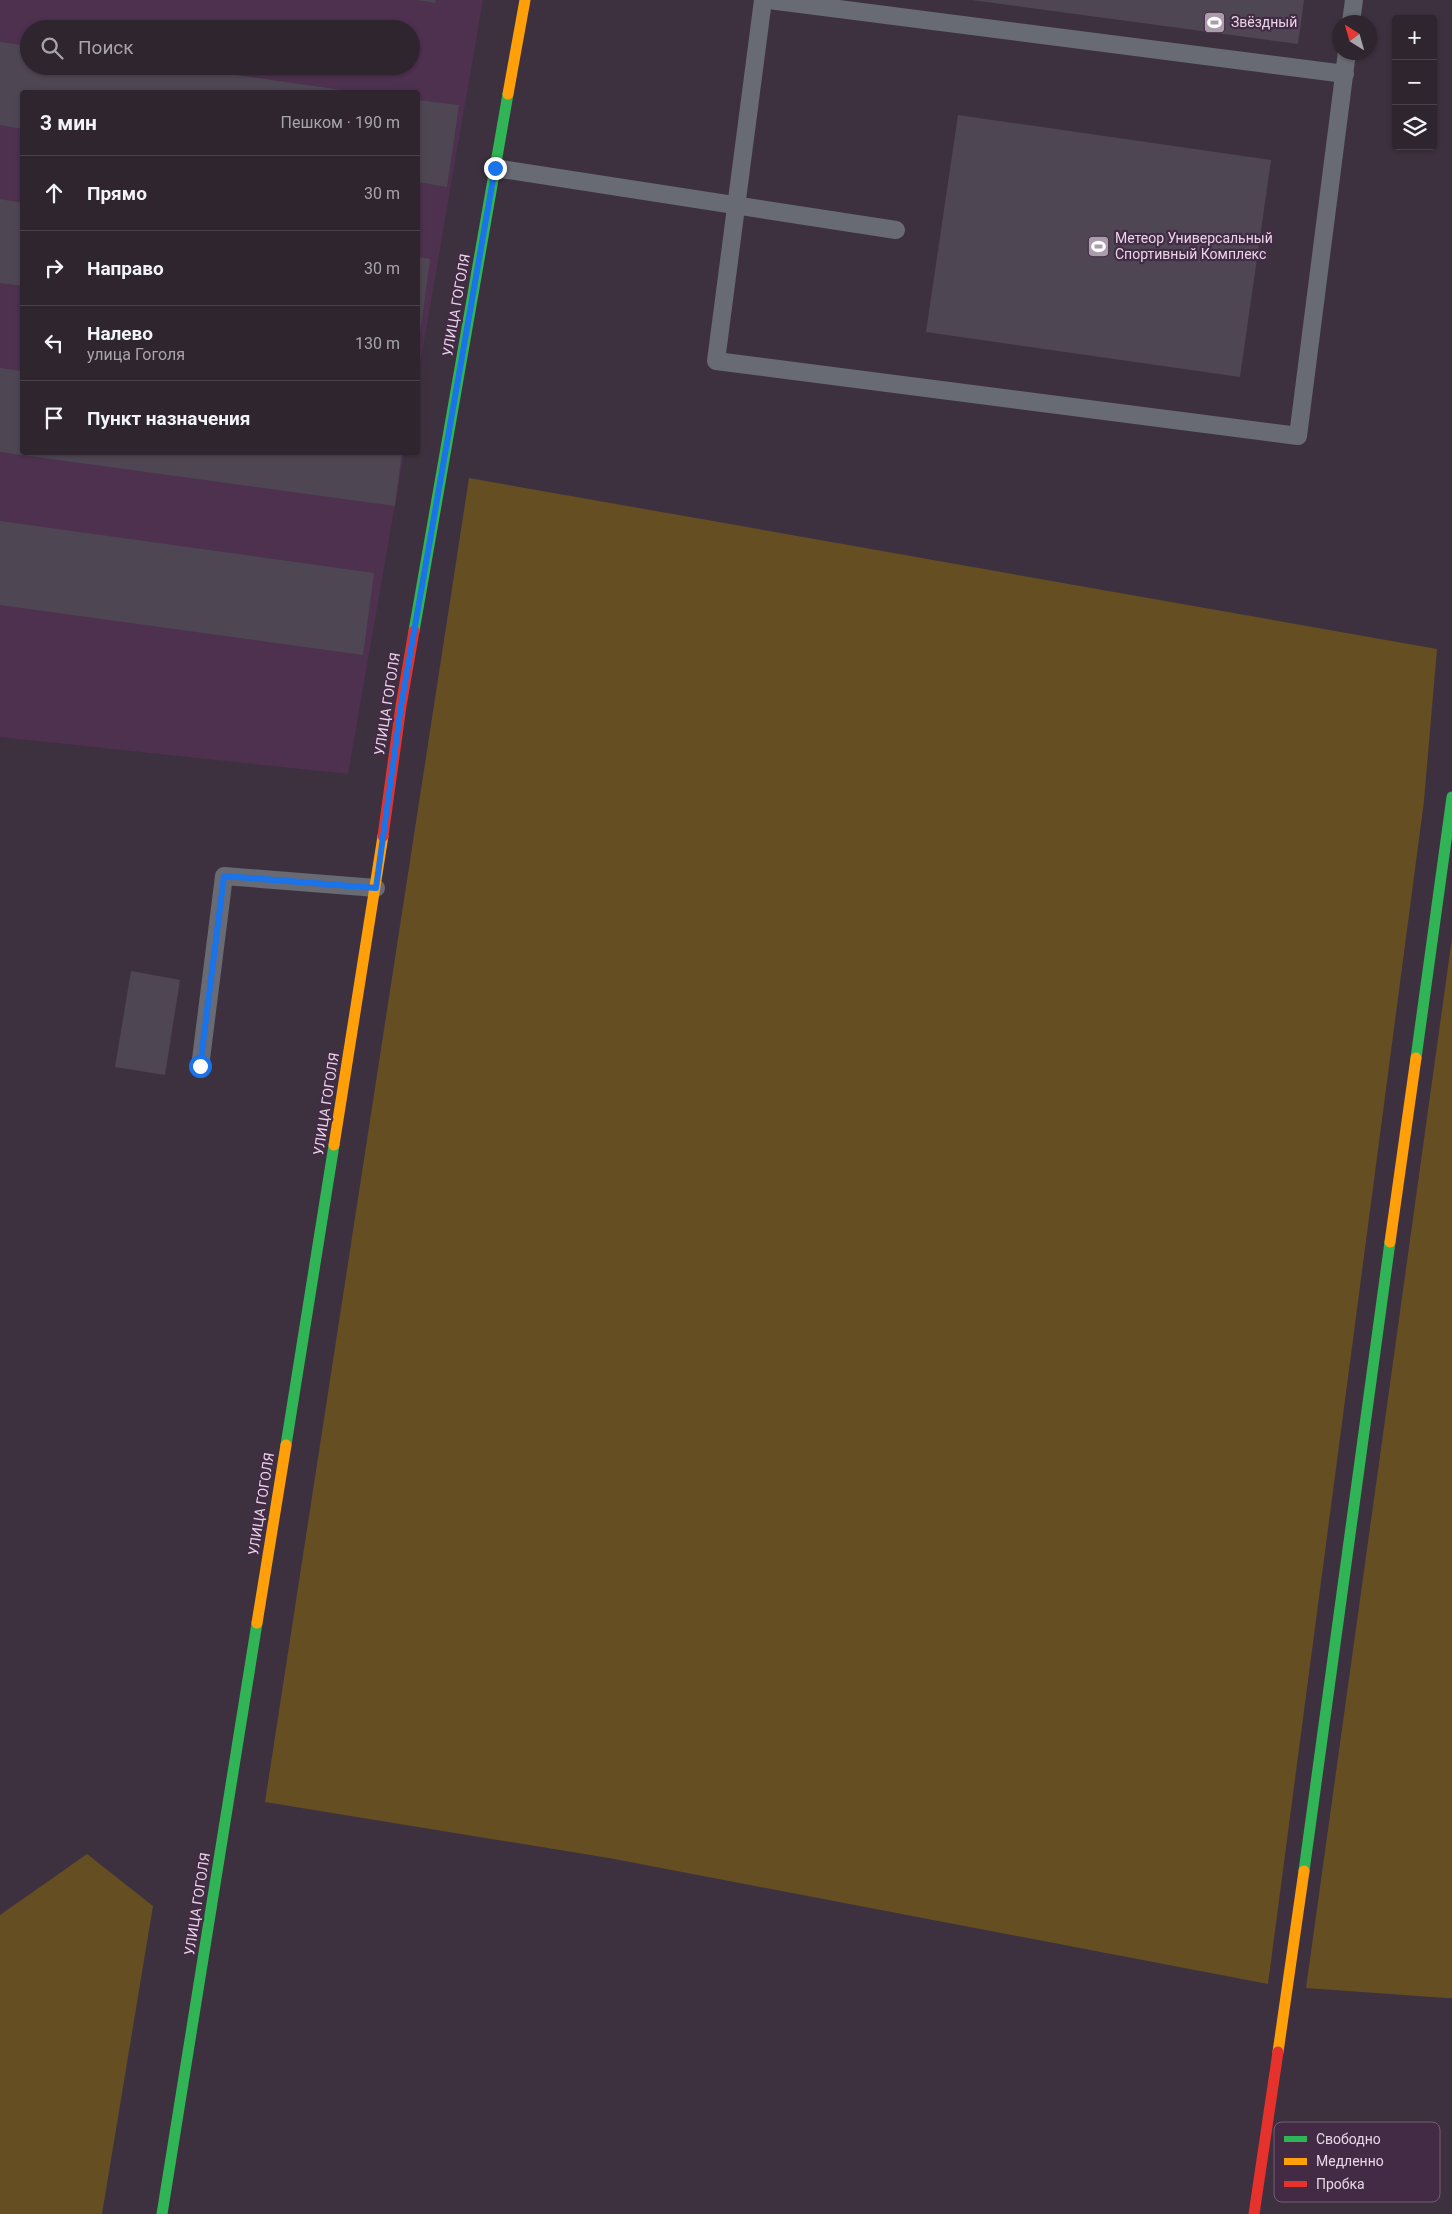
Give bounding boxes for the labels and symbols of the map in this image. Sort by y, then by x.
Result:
sports icon: Звёздный [1203,10,1227,34]
place label: Звёздный [1231,14,1297,30]
north arrow [1332,15,1377,60]
route end [484,157,507,180]
place label: Метеор Универсальный Спортивный Комплекс [1115,230,1273,262]
sports icon: Метеор Универсальный Спортивный Комплекс [1087,234,1111,258]
street label: УЛИЦА ГОГОЛЯ [439,252,473,358]
street label: УЛИЦА ГОГОЛЯ [371,651,403,757]
street label: УЛИЦА ГОГОЛЯ [310,1051,342,1157]
route start [189,1055,212,1078]
street label: УЛИЦА ГОГОЛЯ [245,1451,277,1557]
street label: УЛИЦА ГОГОЛЯ [181,1851,213,1957]
legend [1274,2122,1440,2202]
text: Свободно [1316,2131,1381,2147]
text: Медленно [1316,2153,1384,2169]
text: Пробка [1316,2176,1365,2192]

